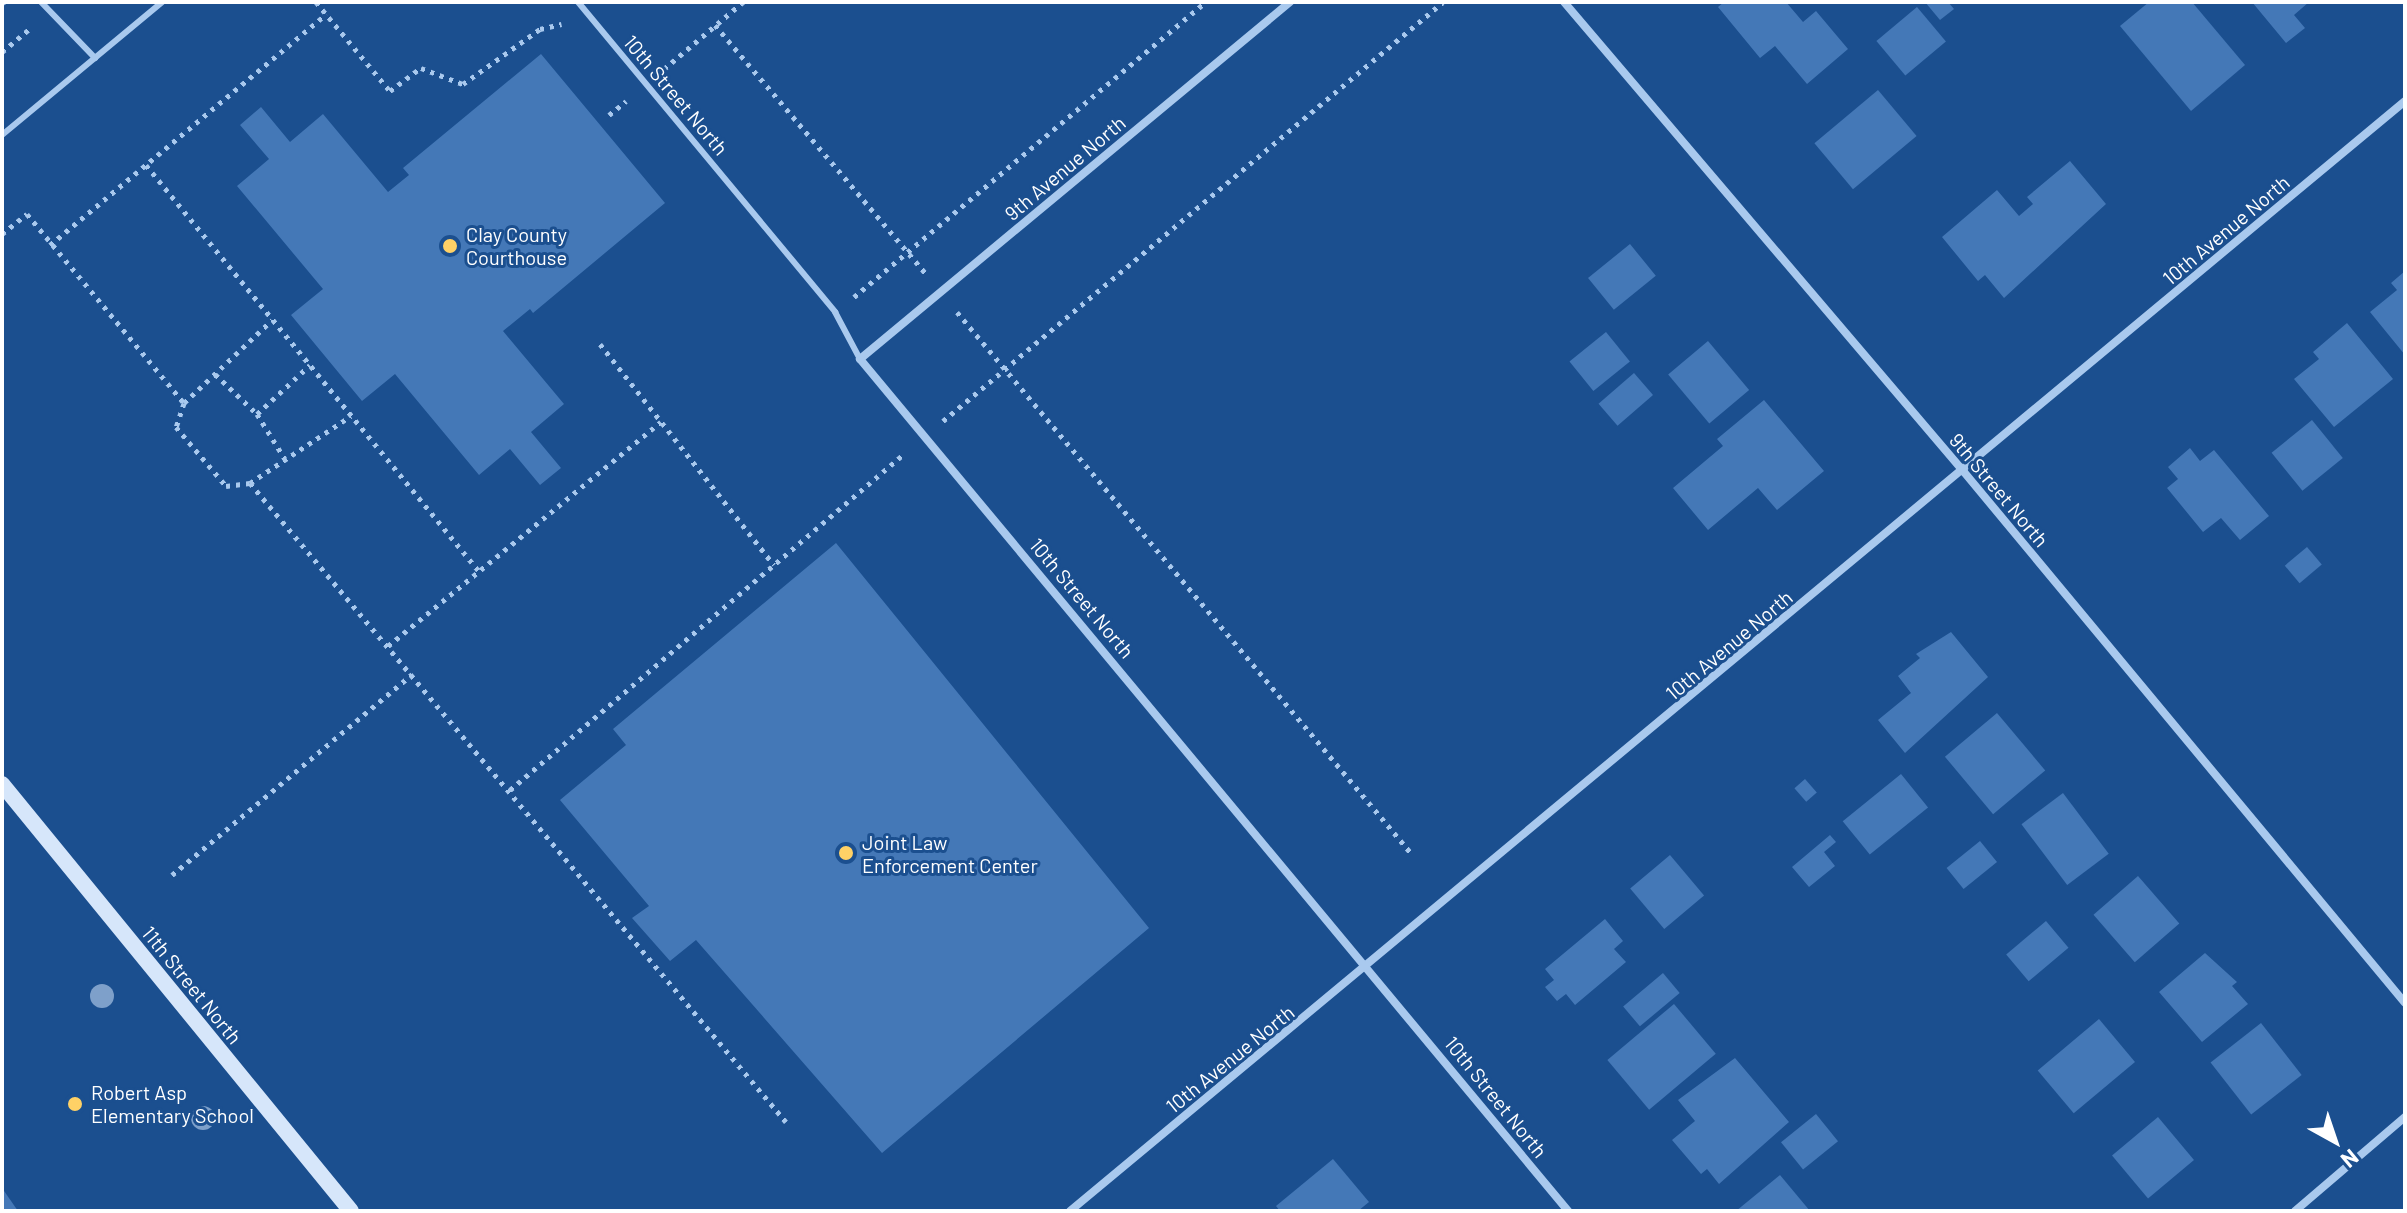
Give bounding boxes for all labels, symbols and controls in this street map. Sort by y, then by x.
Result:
street label: 10th Street North [619,30,733,160]
street label: 9th Avenue North [1000,111,1130,225]
street label: 10th Avenue North [2158,170,2294,290]
place label: Clay County Courthouse [466,222,567,269]
marker: Clay County Courthouse [441,237,459,255]
street label: 9th Street North [1944,428,2054,552]
street label: 10th Street North [1025,533,1139,663]
street label: 10th Avenue North [1661,585,1797,705]
place label: Joint Law Enforcement Center [862,830,1038,877]
marker: Joint Law Enforcement Center [837,844,855,862]
street label: 11th Street North [137,921,247,1049]
street label: 10th Avenue North [1161,1000,1299,1118]
street label: 10th Street North [1440,1032,1552,1162]
place label: Robert Asp Elementary School [91,1080,254,1127]
marker: Robert Asp Elementary School [66,1095,84,1113]
north arrow [2295,1101,2375,1181]
text: N [2336,1145,2364,1174]

